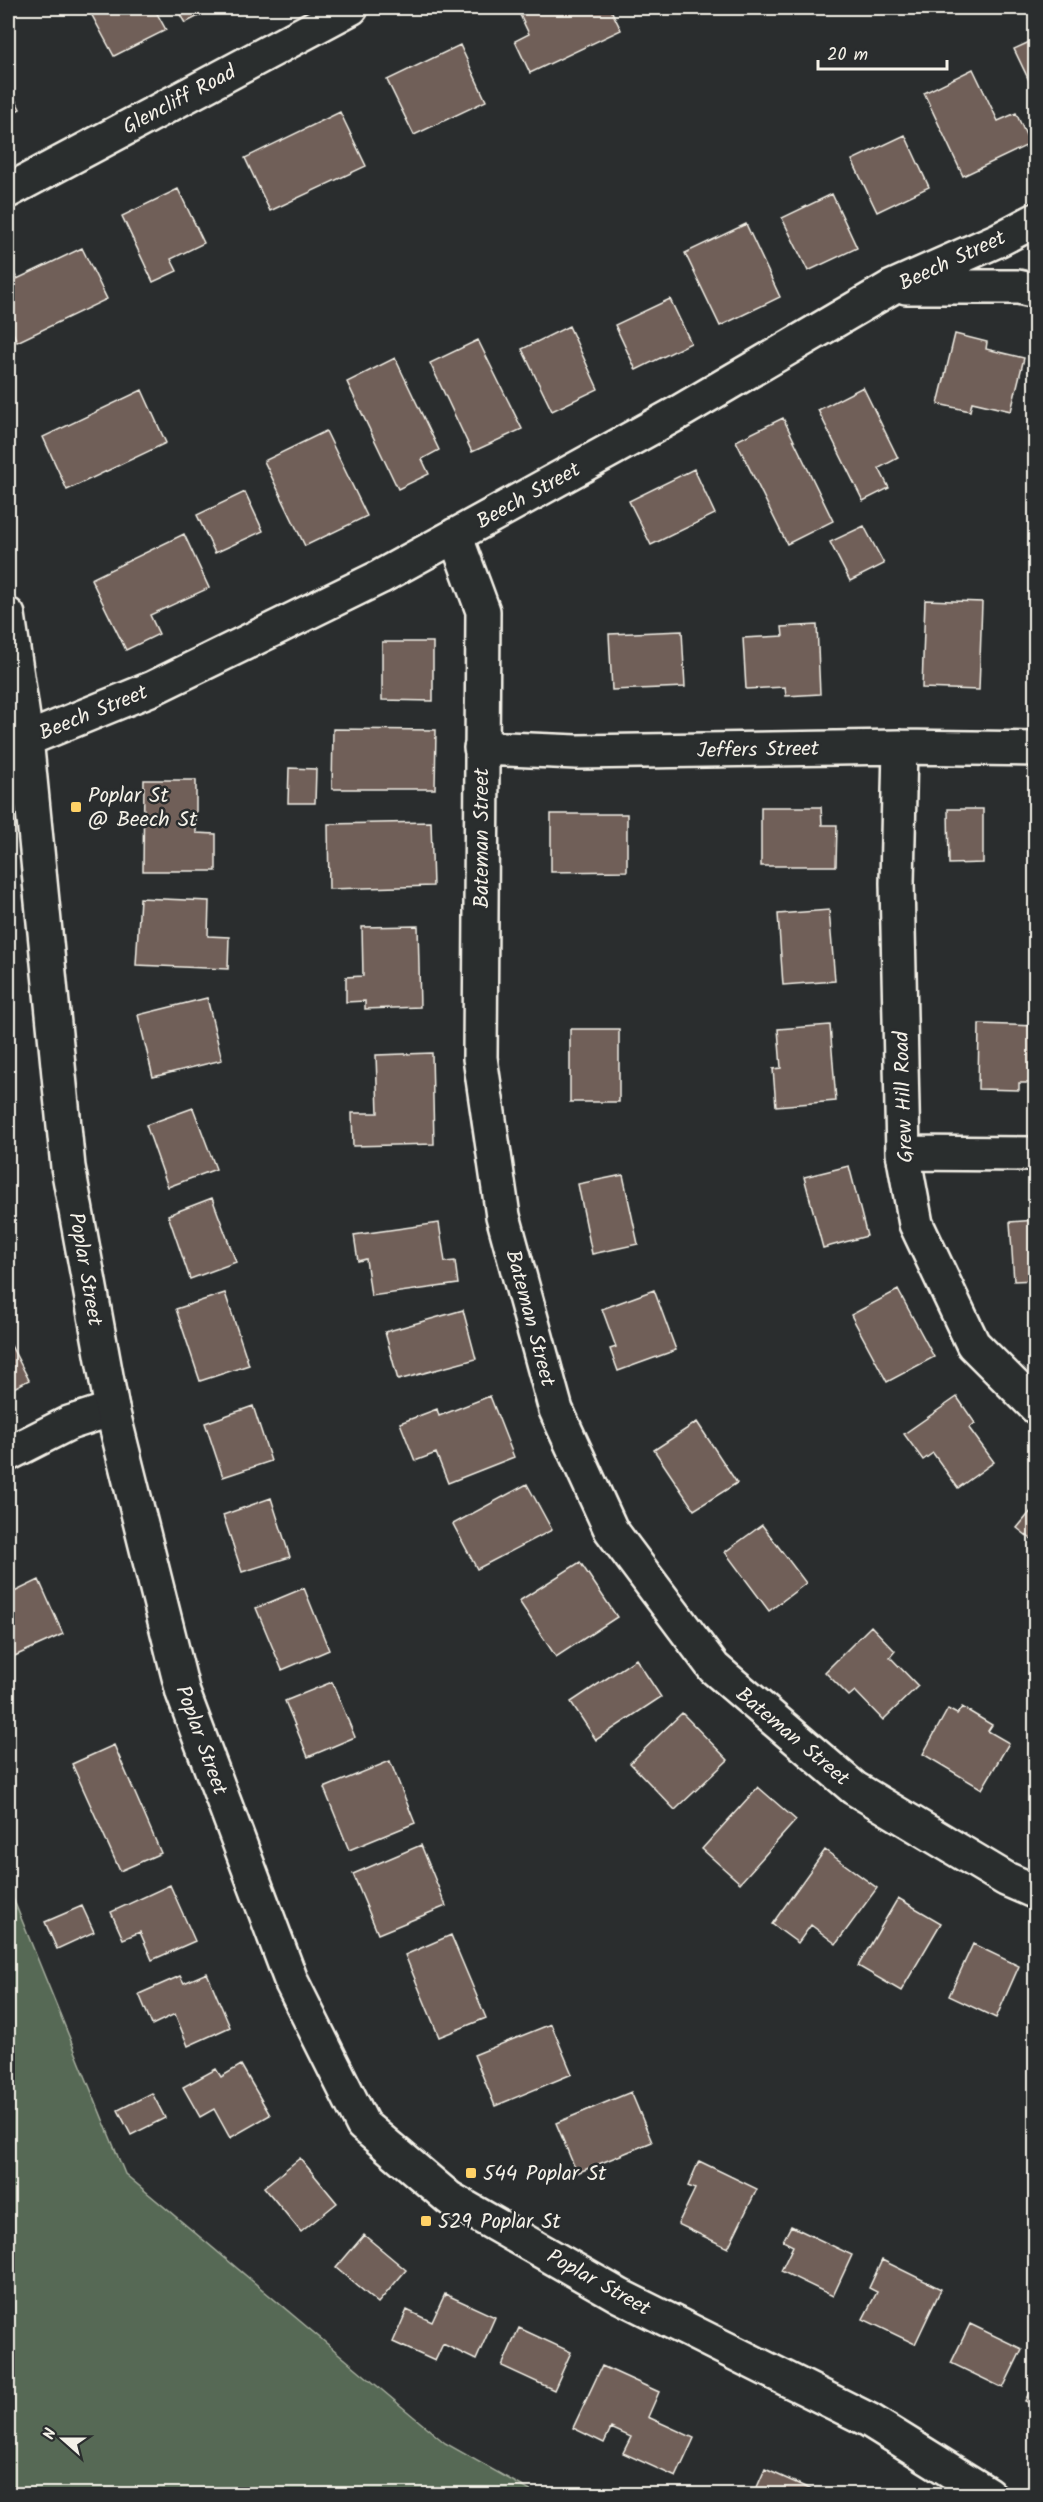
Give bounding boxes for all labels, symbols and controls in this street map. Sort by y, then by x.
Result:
scale bar [818,33,947,71]
text: 20 m [827,41,868,70]
street label: Glencliff Road [117,56,243,144]
street label: Beech Street [894,222,1012,301]
street label: Beech Street [471,454,588,539]
street label: Beech Street [34,676,154,750]
street label: Jeffers Street [697,733,820,768]
street label: Bateman Street [466,767,499,908]
place label: Poplar St @ Beech St [88,780,198,837]
marker: Poplar St @ Beech St [69,800,83,814]
street label: Grew Hill Road [886,1030,923,1163]
street label: Poplar Street [58,1210,111,1329]
street label: Bateman Street [495,1246,564,1391]
street label: Bateman Street [728,1679,857,1795]
street label: Poplar Street [165,1681,236,1801]
place label: 544 Poplar St [483,2158,607,2191]
marker: 544 Poplar St [464,2166,478,2180]
place label: 529 Poplar St [438,2206,562,2239]
marker: 529 Poplar St [419,2214,433,2228]
street label: Poplar Street [540,2241,657,2326]
north arrow [33,2409,93,2469]
text: N [37,2425,64,2443]

